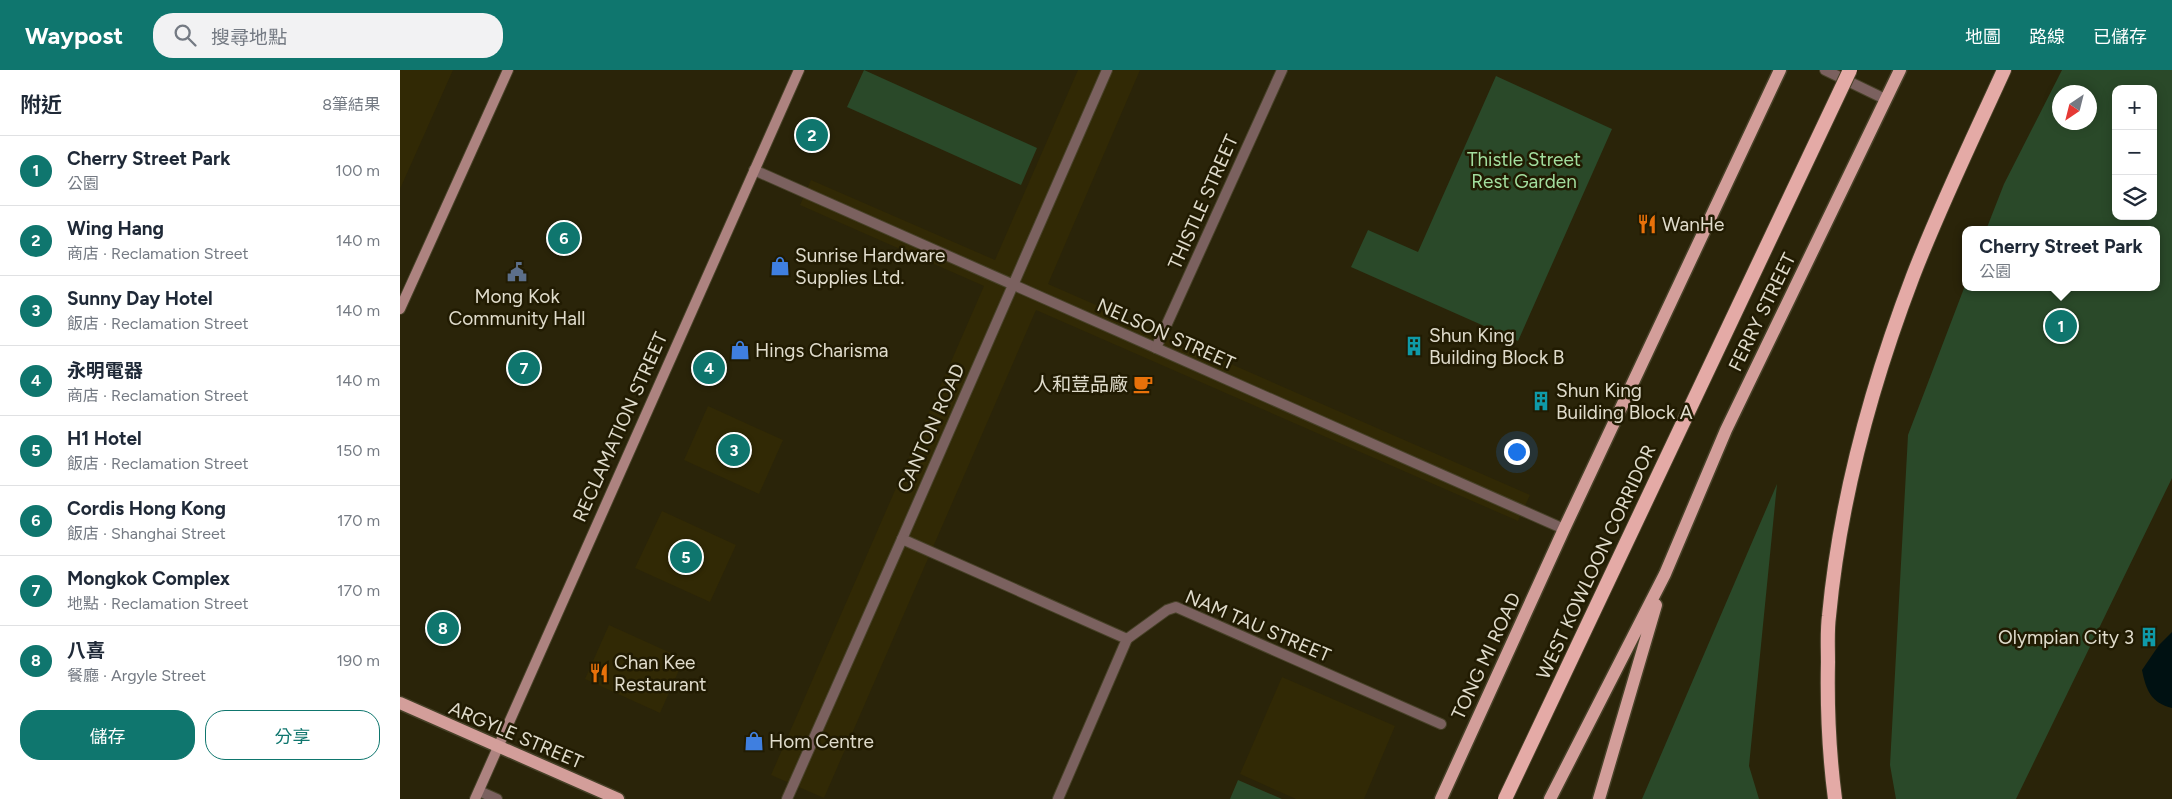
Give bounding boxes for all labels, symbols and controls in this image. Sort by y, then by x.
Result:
search box [153,13,503,58]
text: Waypost [25,21,123,50]
icon: search [171,21,199,49]
text: 搜尋地點 [211,26,287,49]
text: 地圖 [1965,26,2001,48]
text: 路線 [2029,26,2065,48]
text: 已儲存 [2093,26,2147,48]
north arrow [2052,85,2097,130]
map controls [2112,85,2157,220]
button: + [2112,85,2157,130]
text: 附近 [20,92,62,117]
text: 8筆結果 [322,95,380,114]
pin: 2 [796,116,828,154]
button: − [2112,130,2157,175]
street label: THISTLE STREET [1163,131,1243,273]
text: Cherry Street Park [67,147,230,170]
park label: Thistle Street Rest Garden [1467,148,1581,193]
text: 1 [33,161,39,180]
text: 100 m [335,161,380,180]
text: 公園 [67,174,99,193]
button: layers [2112,175,2157,220]
restaurant icon: WanHe [1636,213,1658,235]
place label: WanHe [1662,213,1724,236]
text: Wing Hang [67,217,164,240]
pin: 6 [548,219,580,257]
popup [1962,226,2160,291]
text: 2 [31,231,41,250]
text: 140 m [336,231,380,250]
text: Cherry Street Park [1979,235,2143,258]
text: 商店 · Reclamation Street [67,244,249,263]
place label: Sunrise Hardware Supplies Ltd. [795,244,945,289]
street label: FERRY STREET [1723,249,1801,375]
shop icon: Sunrise Hardware Supplies Ltd. [769,255,791,277]
public building icon: Mong Kok Community Hall [506,261,528,283]
text: 公園 [1979,262,2011,281]
place label: Mong Kok Community Hall [449,285,585,330]
text: Sunny Day Hotel [67,287,213,310]
street label: NELSON STREET [1093,293,1239,375]
text: 3 [32,301,40,320]
text: 140 m [336,301,380,320]
pin: 1 [2045,307,2077,345]
text: 飯店 · Reclamation Street [67,314,249,333]
place label: Shun King Building Block B [1429,324,1564,369]
street label: RECLAMATION STREET [568,328,672,525]
building icon: Shun King Building Block B [1403,335,1425,357]
shop icon: Hings Charisma [729,339,751,361]
place label: Hings Charisma [755,339,889,362]
pin: 7 [508,349,540,387]
pin: 4 [693,349,725,387]
text: 永明電器 [67,359,143,382]
street label: CANTON ROAD [892,360,970,496]
text: 4 [31,371,41,390]
text: 140 m [336,371,380,390]
place label: 人和荳品廠 [1033,373,1128,396]
cafe icon: 人和荳品廠 [1132,373,1154,395]
place label: Shun King Building Block A [1556,379,1693,424]
text: 商店 · Reclamation Street [67,386,249,405]
building icon: Shun King Building Block A [1530,390,1552,412]
text: H1 Hotel [67,427,142,450]
pin: 3 [718,431,750,469]
your location [1504,439,1530,465]
text: 5 [31,441,41,460]
text: 150 m [336,441,380,460]
street label: WEST KOWLOON CORRIDOR [1531,441,1661,683]
text: 飯店 · Reclamation Street [67,454,249,473]
text: Cordis Hong Kong [67,497,226,520]
text: 6 [31,511,41,530]
text: 170 m [337,511,380,530]
text: 飯店 · Shanghai Street [67,524,226,543]
pin: 5 [670,538,702,576]
text: Mongkok Complex [67,567,230,590]
text: 7 [32,581,40,600]
text: 170 m [337,581,380,600]
street label: NAM TAU STREET [1182,585,1335,667]
street label: TONG MI ROAD [1447,589,1525,723]
text: 地點 · Reclamation Street [67,594,249,613]
pin: 8 [427,609,459,647]
place label: Olympian City 3 [1998,626,2134,649]
building icon: Olympian City 3 [2138,626,2160,648]
text: 八喜 [67,639,105,662]
text: 8 [31,651,41,670]
text: 190 m [337,651,380,670]
place label: Chan Kee Restaurant [614,651,706,696]
restaurant icon: Chan Kee Restaurant [588,662,610,684]
text: 餐廳 · Argyle Street [67,666,206,685]
street label: ARGYLE STREET [445,696,587,774]
button: 儲存 [20,710,195,760]
button: 分享 [205,710,380,760]
shop icon: Hom Centre [743,730,765,752]
place label: Hom Centre [769,730,874,753]

